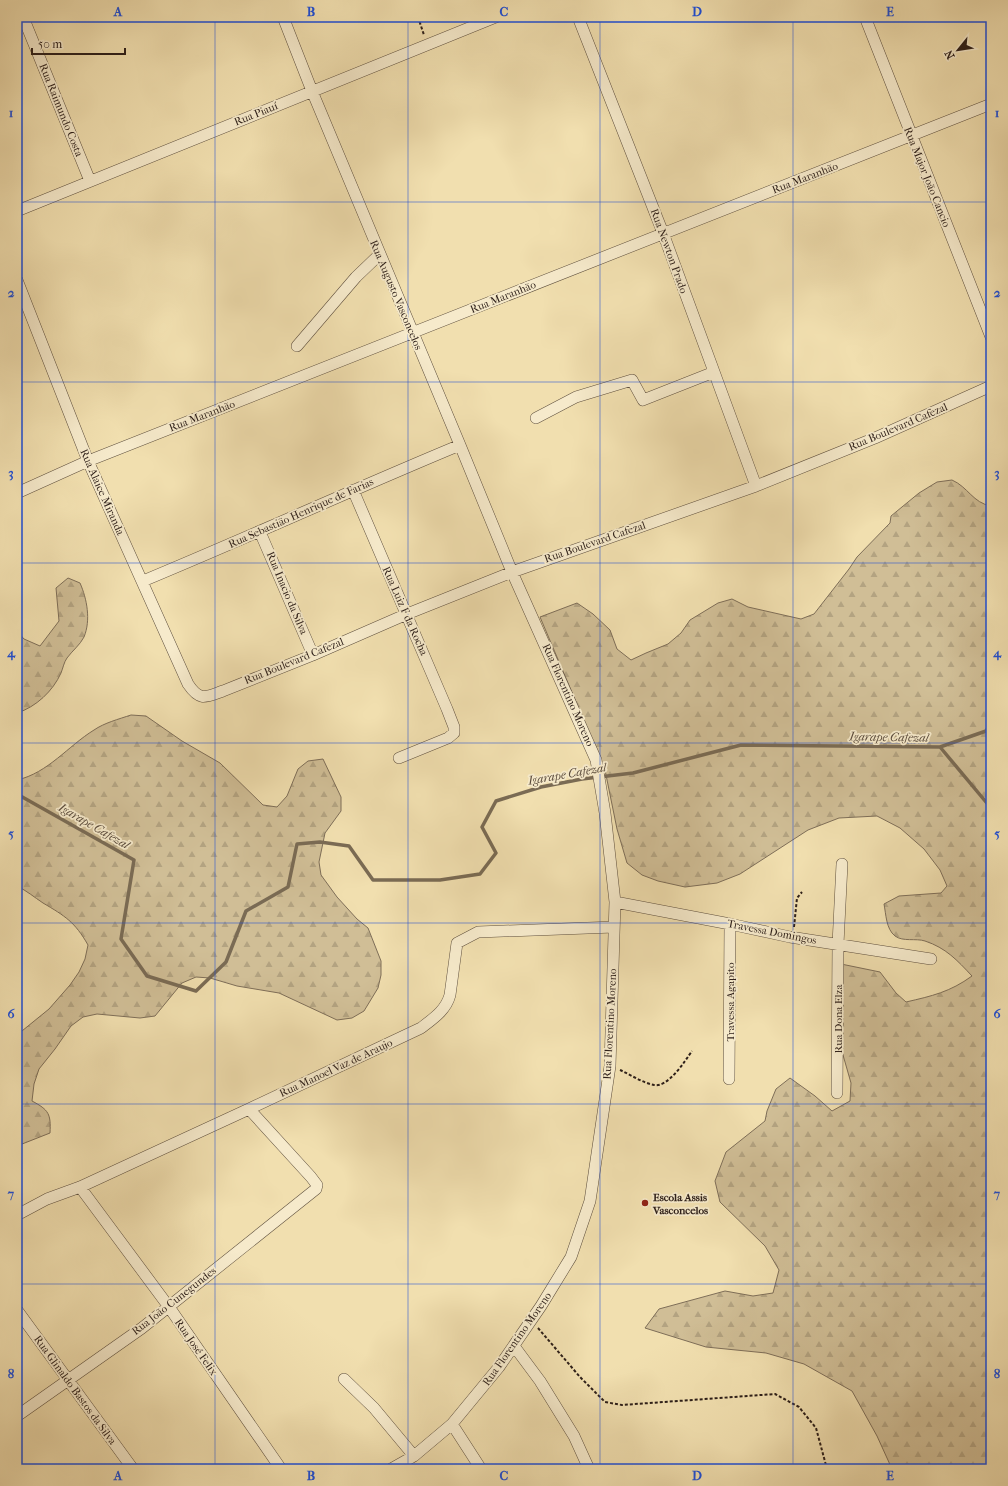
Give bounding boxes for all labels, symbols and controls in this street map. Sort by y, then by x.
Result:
text: A [113,4,123,19]
text: B [307,4,316,19]
text: C [500,4,509,19]
text: D [692,4,702,19]
text: E [886,4,894,19]
scale bar [32,30,125,56]
north arrow [938,30,978,70]
text: 50 m [38,37,62,51]
text: N [942,47,957,62]
street label: Rua Raimundo Costa [36,61,86,159]
street label: Rua Piauí [232,99,280,129]
text: 1 [9,105,14,120]
text: 1 [995,105,1000,120]
street label: Rua Major João Cancio [901,125,953,229]
street label: Rua Maranhão [770,159,840,197]
street label: Rua Newton Prado [648,207,691,296]
street label: Rua Augusto Vasconcelos [367,238,425,352]
street label: Rua Maranhão [468,278,538,316]
text: 2 [8,285,15,300]
text: 2 [994,285,1001,300]
street label: Rua Maranhão [167,397,237,435]
street label: Rua Boulevard Cafezal [846,400,950,454]
street label: Rua Alaice Miranda [77,447,127,538]
text: 3 [8,465,14,481]
text: 3 [994,465,1000,481]
street label: Rua Sebastião Henrique de Farias [226,475,376,551]
street label: Rua Boulevard Cafezal [543,519,647,565]
street label: Rua Inacio da Silva [264,550,311,637]
street label: Rua Luiz F da Rocha [380,565,431,658]
street label: Rua Boulevard Cafezal [242,635,346,687]
street label: Rua Florentino Moreno [539,642,597,749]
text: 4 [6,645,16,661]
text: 4 [992,645,1002,661]
water label: Igarape Cafezal [848,729,931,745]
water label: Igarape Cafezal [526,760,609,788]
water label: Igarape Cafezal [55,800,134,853]
text: 5 [8,826,14,841]
text: 5 [994,826,1000,841]
street label: Travessa Domingos [726,917,818,947]
street label: Travessa Agapito [724,962,737,1042]
street label: Rua Florentino Moreno [601,968,619,1080]
street label: Rua Dona Elza [832,984,845,1053]
text: 6 [7,1006,15,1021]
text: 6 [993,1006,1001,1021]
street label: Rua Manoel Vaz de Araujo [277,1036,395,1100]
text: 7 [7,1186,15,1201]
text: 7 [993,1186,1001,1201]
place label: Escola Assis Vasconcelos [652,1191,708,1217]
marker: Escola Assis Vasconcelos [640,1198,650,1208]
street label: Rua João Cunegundes [129,1264,219,1338]
street label: Rua Florentino Moreno [480,1289,554,1388]
street label: Rua José Felix [172,1316,220,1378]
street label: Rua Glinaldo Bastos da Silva [31,1333,120,1448]
text: 8 [8,1366,15,1381]
text: 8 [994,1366,1001,1381]
text: A [113,1468,123,1483]
text: B [307,1468,316,1483]
text: C [500,1468,509,1483]
text: D [692,1468,702,1483]
text: E [886,1468,894,1483]

